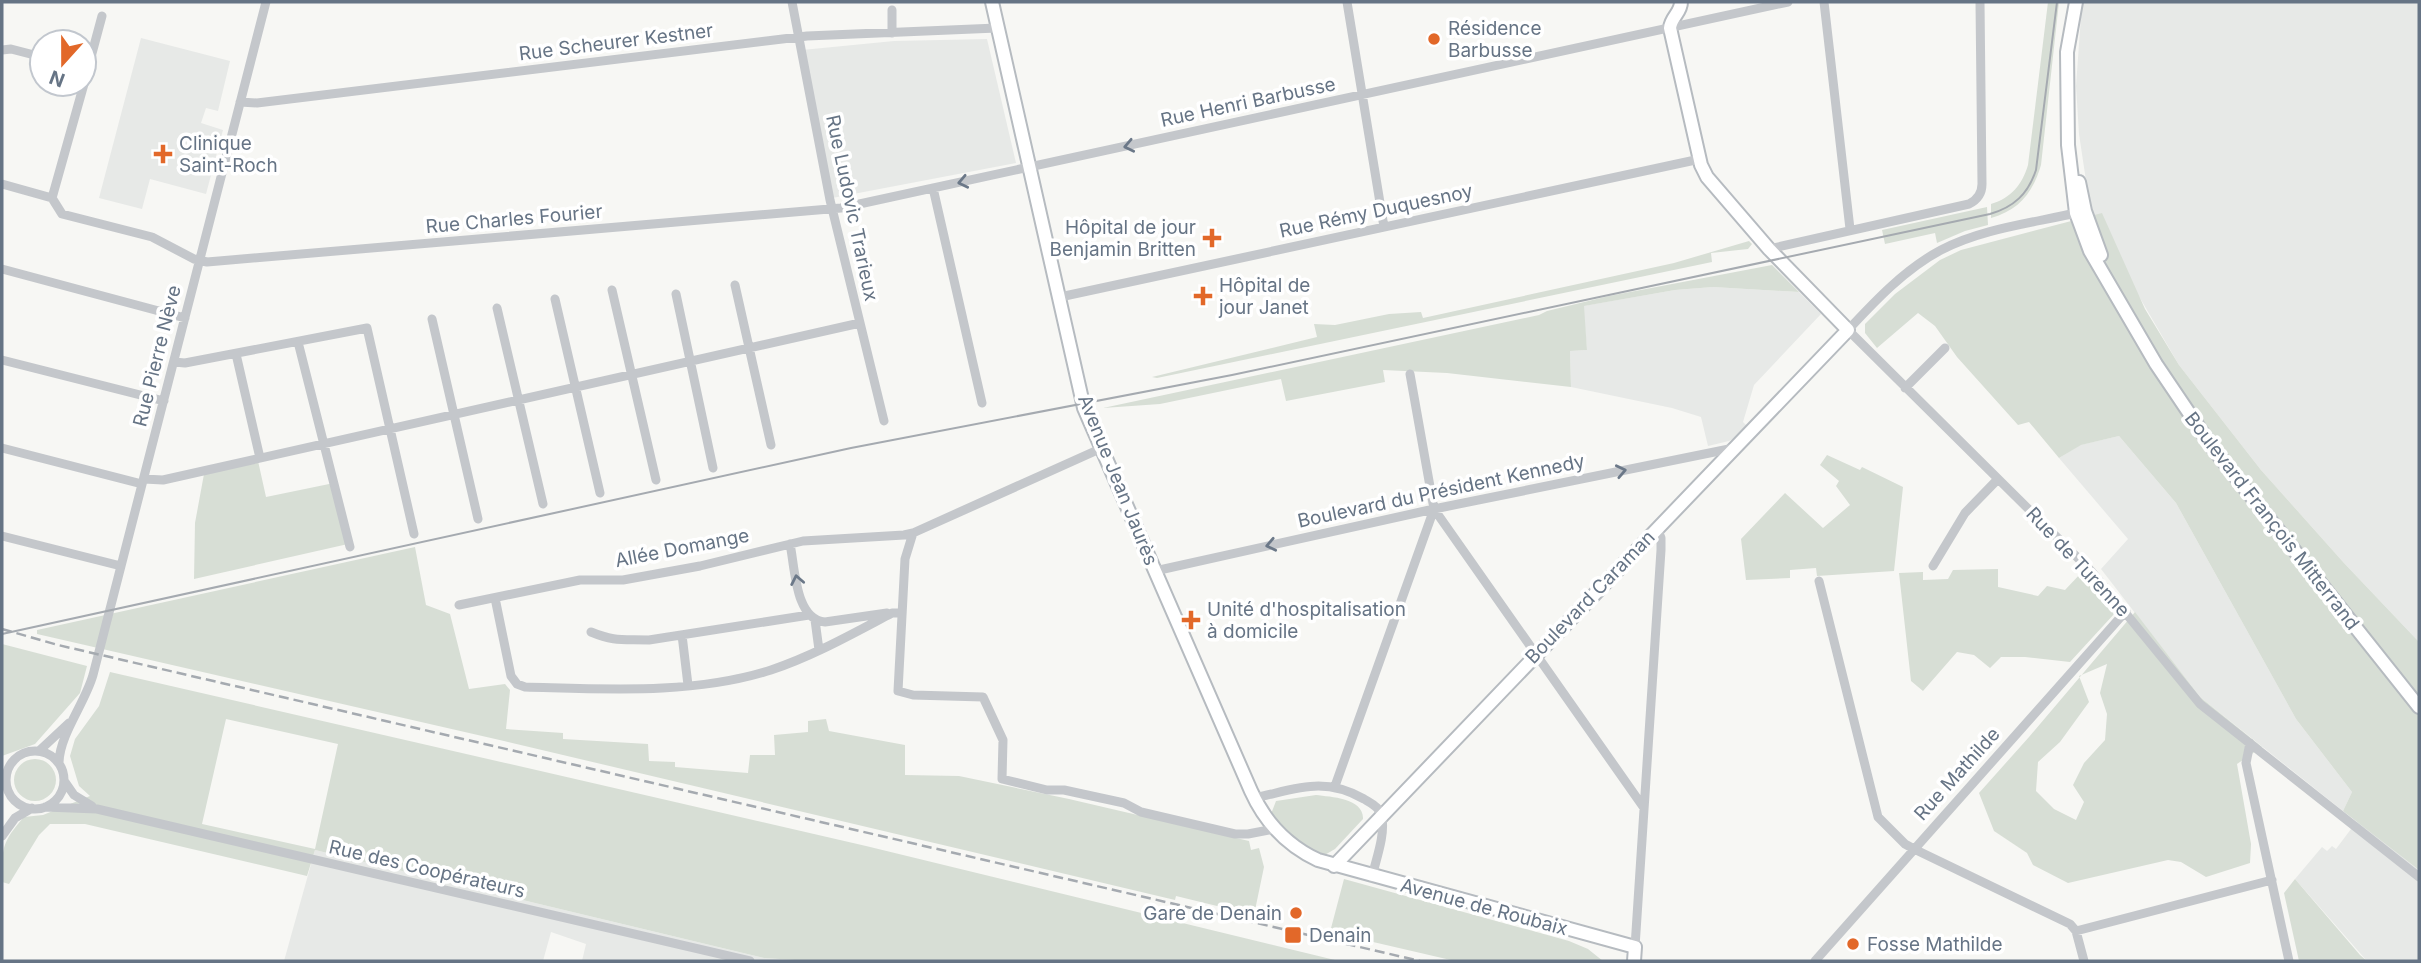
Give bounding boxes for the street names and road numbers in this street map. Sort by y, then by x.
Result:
street label: Rue Scheurer Kestner [517,19,715,65]
street label: Rue Henri Barbusse [1158,72,1338,132]
street label: Rue Ludovic Trarieux [821,113,883,303]
street label: Rue Rémy Duquesnoy [1277,179,1475,243]
street label: Rue Charles Fourier [425,200,603,238]
street label: Rue Pierre Nève [128,283,186,429]
street label: Avenue Jean Jaurès [1073,391,1163,569]
street label: Boulevard François Mitterrand [2180,407,2364,635]
street label: Boulevard du Président Kennedy [1295,449,1587,533]
street label: Rue de Turenne [2021,502,2135,622]
street label: Allée Domange [613,524,751,572]
street label: Boulevard Caraman [1520,526,1660,668]
street label: Rue Mathilde [1909,723,2005,825]
street label: Rue des Coopérateurs [327,835,527,903]
street label: Avenue de Roubaix [1398,874,1570,940]

